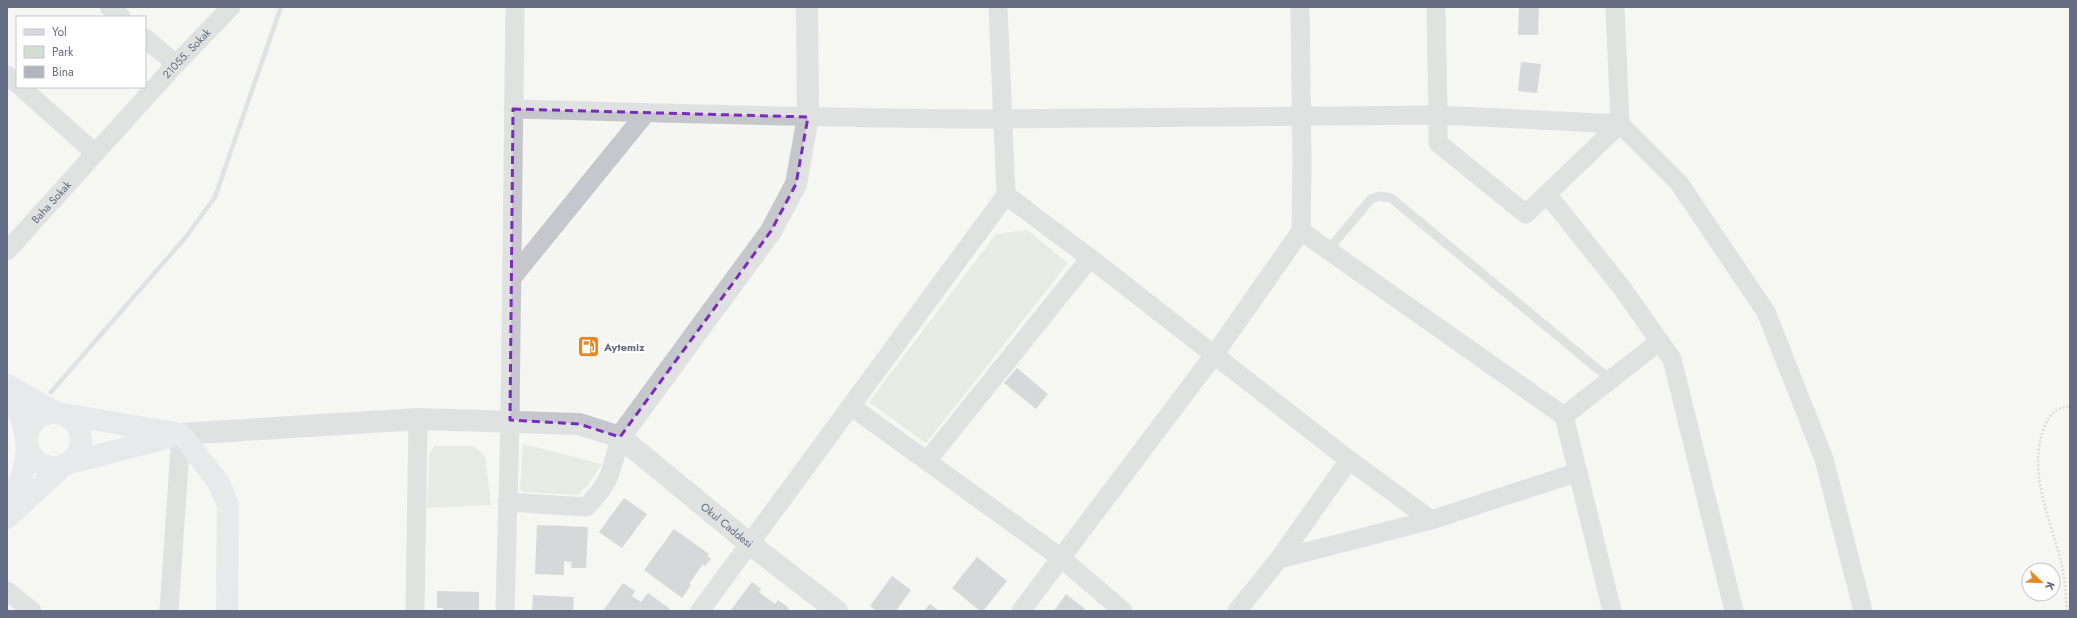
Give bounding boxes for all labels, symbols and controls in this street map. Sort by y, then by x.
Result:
legend [16,16,146,88]
text: Yol [52,23,67,41]
street label: 21055. Sokak [159,25,214,82]
text: Park [52,43,74,61]
text: Bina [52,63,74,81]
street label: Baha Sokak [28,177,75,227]
fuel station icon: Aytemiz [576,334,602,360]
place label: Aytemiz [603,339,645,355]
street label: Okul Caddesi [697,499,756,552]
north arrow [2021,562,2061,602]
text: K [2041,579,2059,593]

